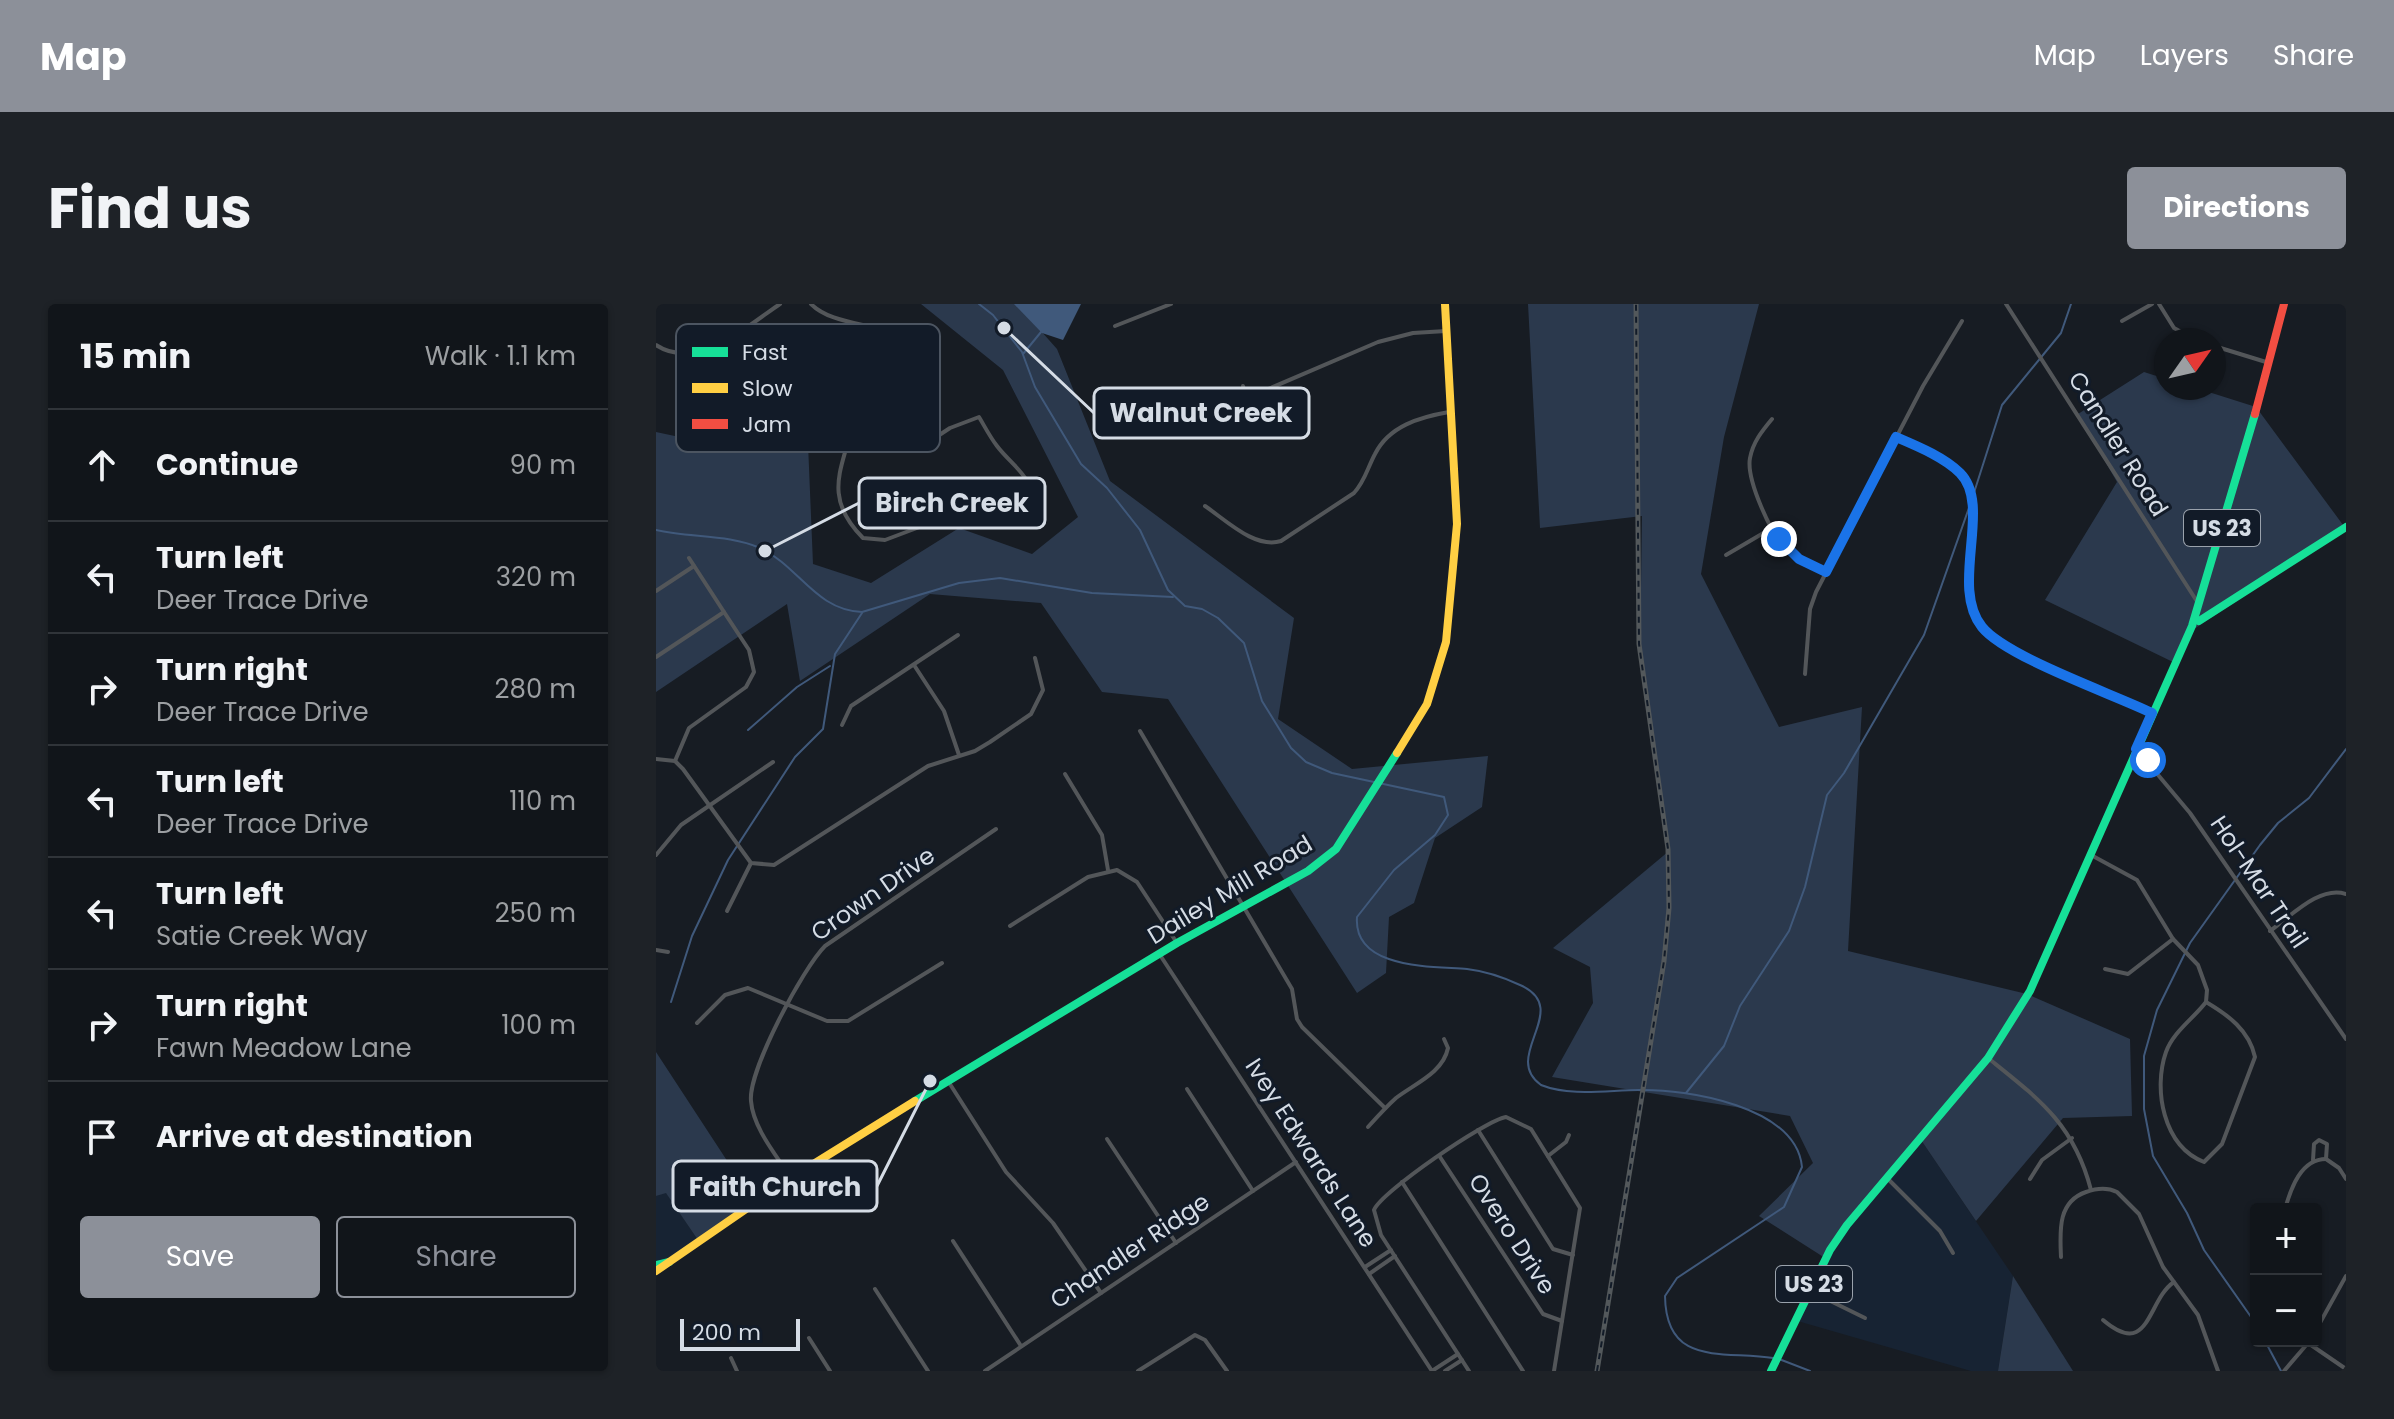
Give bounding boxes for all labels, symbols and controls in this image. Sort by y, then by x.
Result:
text: Map [40,30,127,83]
text: Map [2034,36,2096,75]
text: Layers [2140,36,2229,75]
text: Share [2273,36,2354,75]
button: Directions [2127,167,2346,249]
text: Find us [48,169,252,248]
legend [676,324,940,452]
north arrow [2154,328,2226,400]
text: 15 min [80,332,191,380]
text: Fast [742,337,787,368]
text: Walk · 1.1 km [425,338,576,374]
street label: Candler Road [2061,365,2176,522]
text: Slow [742,373,792,404]
callout: Walnut Creek [1094,388,1309,438]
text: Walnut Creek [1110,395,1292,431]
text: Jam [742,409,791,440]
icon: ahead [80,443,124,487]
text: Continue [156,443,298,486]
text: 90 m [510,447,576,483]
callout: Birch Creek [859,478,1045,528]
text: Birch Creek [875,485,1029,521]
road number: US 23 [2184,510,2260,546]
route end [1761,521,1797,557]
text: Turn left [156,536,284,579]
icon: left [80,555,124,599]
text: 320 m [496,559,576,595]
text: Deer Trace Drive [156,582,369,618]
text: Turn right [156,648,308,691]
icon: right [80,667,124,711]
text: 280 m [495,671,576,707]
text: Deer Trace Drive [156,694,369,730]
route start [2130,742,2166,778]
text: Turn left [156,760,284,803]
icon: left [80,779,124,823]
text: 110 m [509,783,576,819]
text: Deer Trace Drive [156,806,369,842]
street label: Hol-Mar Trail [2203,809,2316,954]
street label: Dailey Mill Road [1141,827,1318,952]
street label: Crown Drive [804,839,941,949]
text: Turn left [156,872,284,915]
icon: left [80,891,124,935]
text: 250 m [495,895,576,931]
text: Satie Creek Way [156,918,368,954]
text: Turn right [156,984,308,1027]
icon: right [80,1003,124,1047]
text: 100 m [501,1007,576,1043]
text: Fawn Meadow Lane [156,1030,412,1066]
street label: Ivey Edwards Lane [1238,1052,1385,1254]
icon: arrive [80,1115,124,1159]
text: Arrive at destination [156,1115,473,1158]
callout: Faith Church [673,1161,877,1211]
street label: Overo Drive [1461,1167,1564,1301]
text: Faith Church [689,1169,861,1205]
street label: Chandler Ridge [1044,1185,1216,1316]
map controls [2250,1203,2322,1347]
button: + [2250,1203,2322,1275]
button: Save [80,1216,320,1298]
button: Share [336,1216,576,1298]
road number: US 23 [1776,1266,1852,1302]
button: − [2250,1275,2322,1347]
scale bar [680,1315,800,1351]
text: 200 m [692,1317,761,1348]

